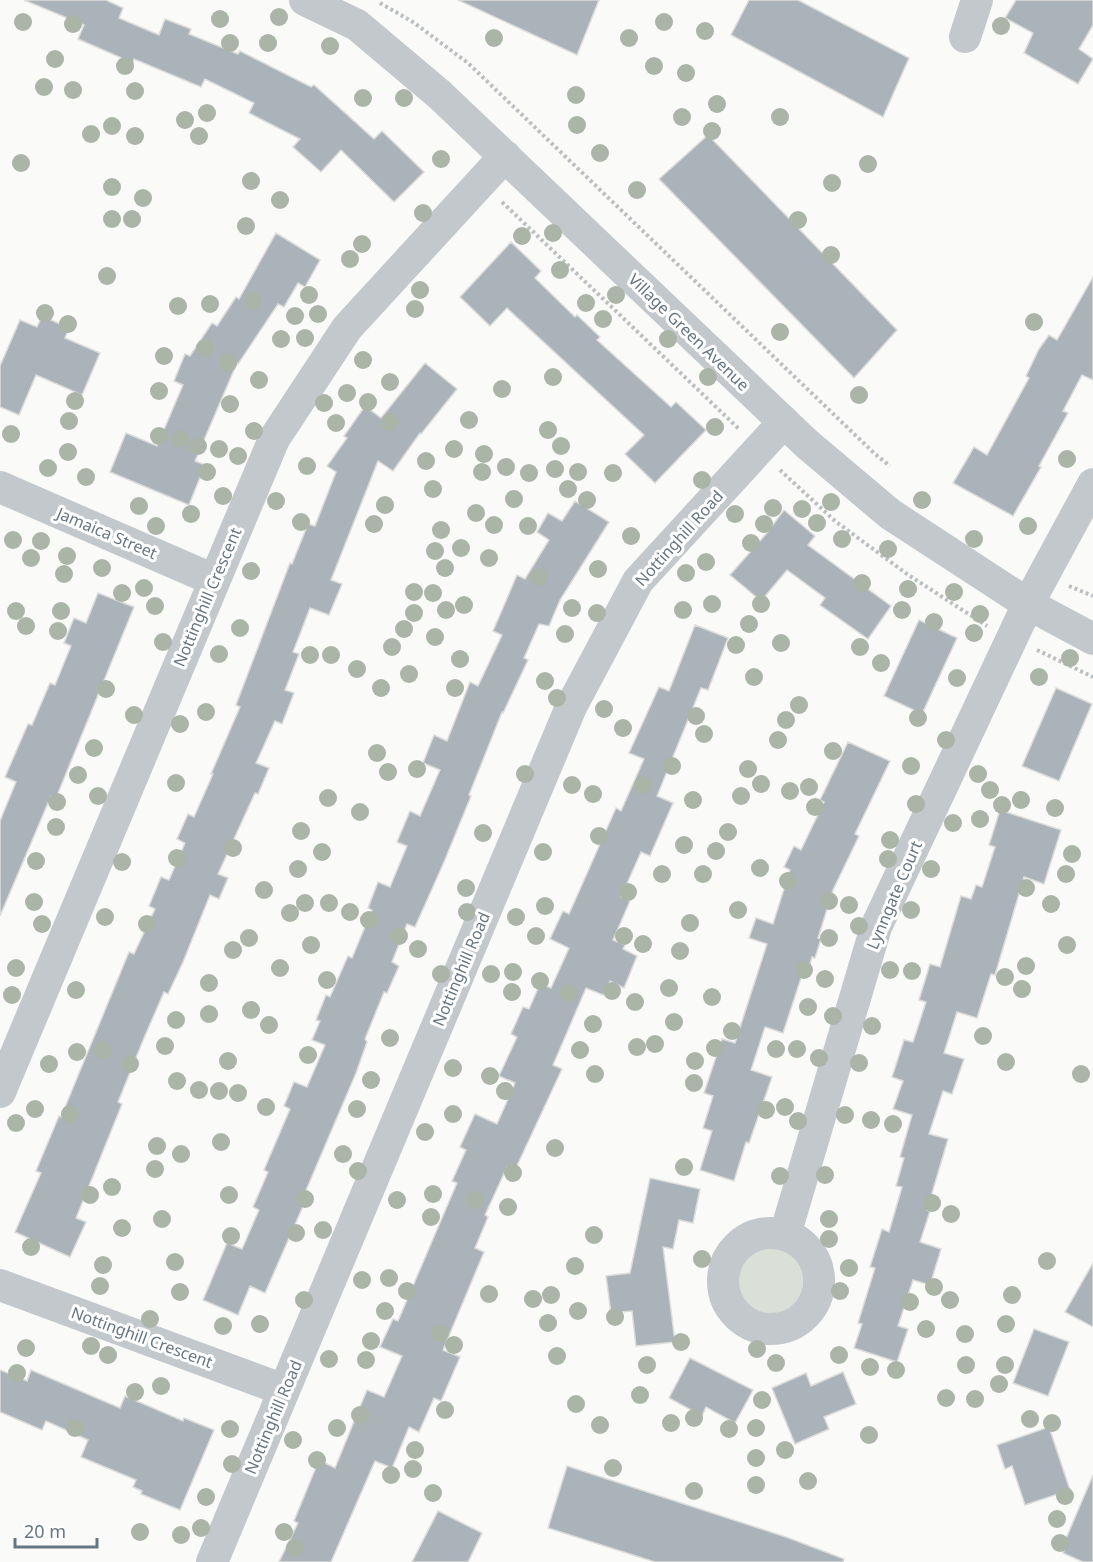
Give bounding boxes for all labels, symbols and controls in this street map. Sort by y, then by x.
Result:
street label: Village Green Avenue [624,268,754,396]
street label: Nottinghill Road [630,485,728,591]
street label: Jamaica Street [52,501,161,564]
street label: Nottinghill Crescent [168,524,246,670]
street label: Lynngate Court [861,837,927,953]
street label: Nottinghill Road [427,908,495,1030]
street label: Nottinghill Crescent [68,1301,216,1373]
street label: Nottinghill Road [239,1356,307,1478]
scale bar [15,1511,98,1549]
text: 20 m [24,1519,66,1543]

